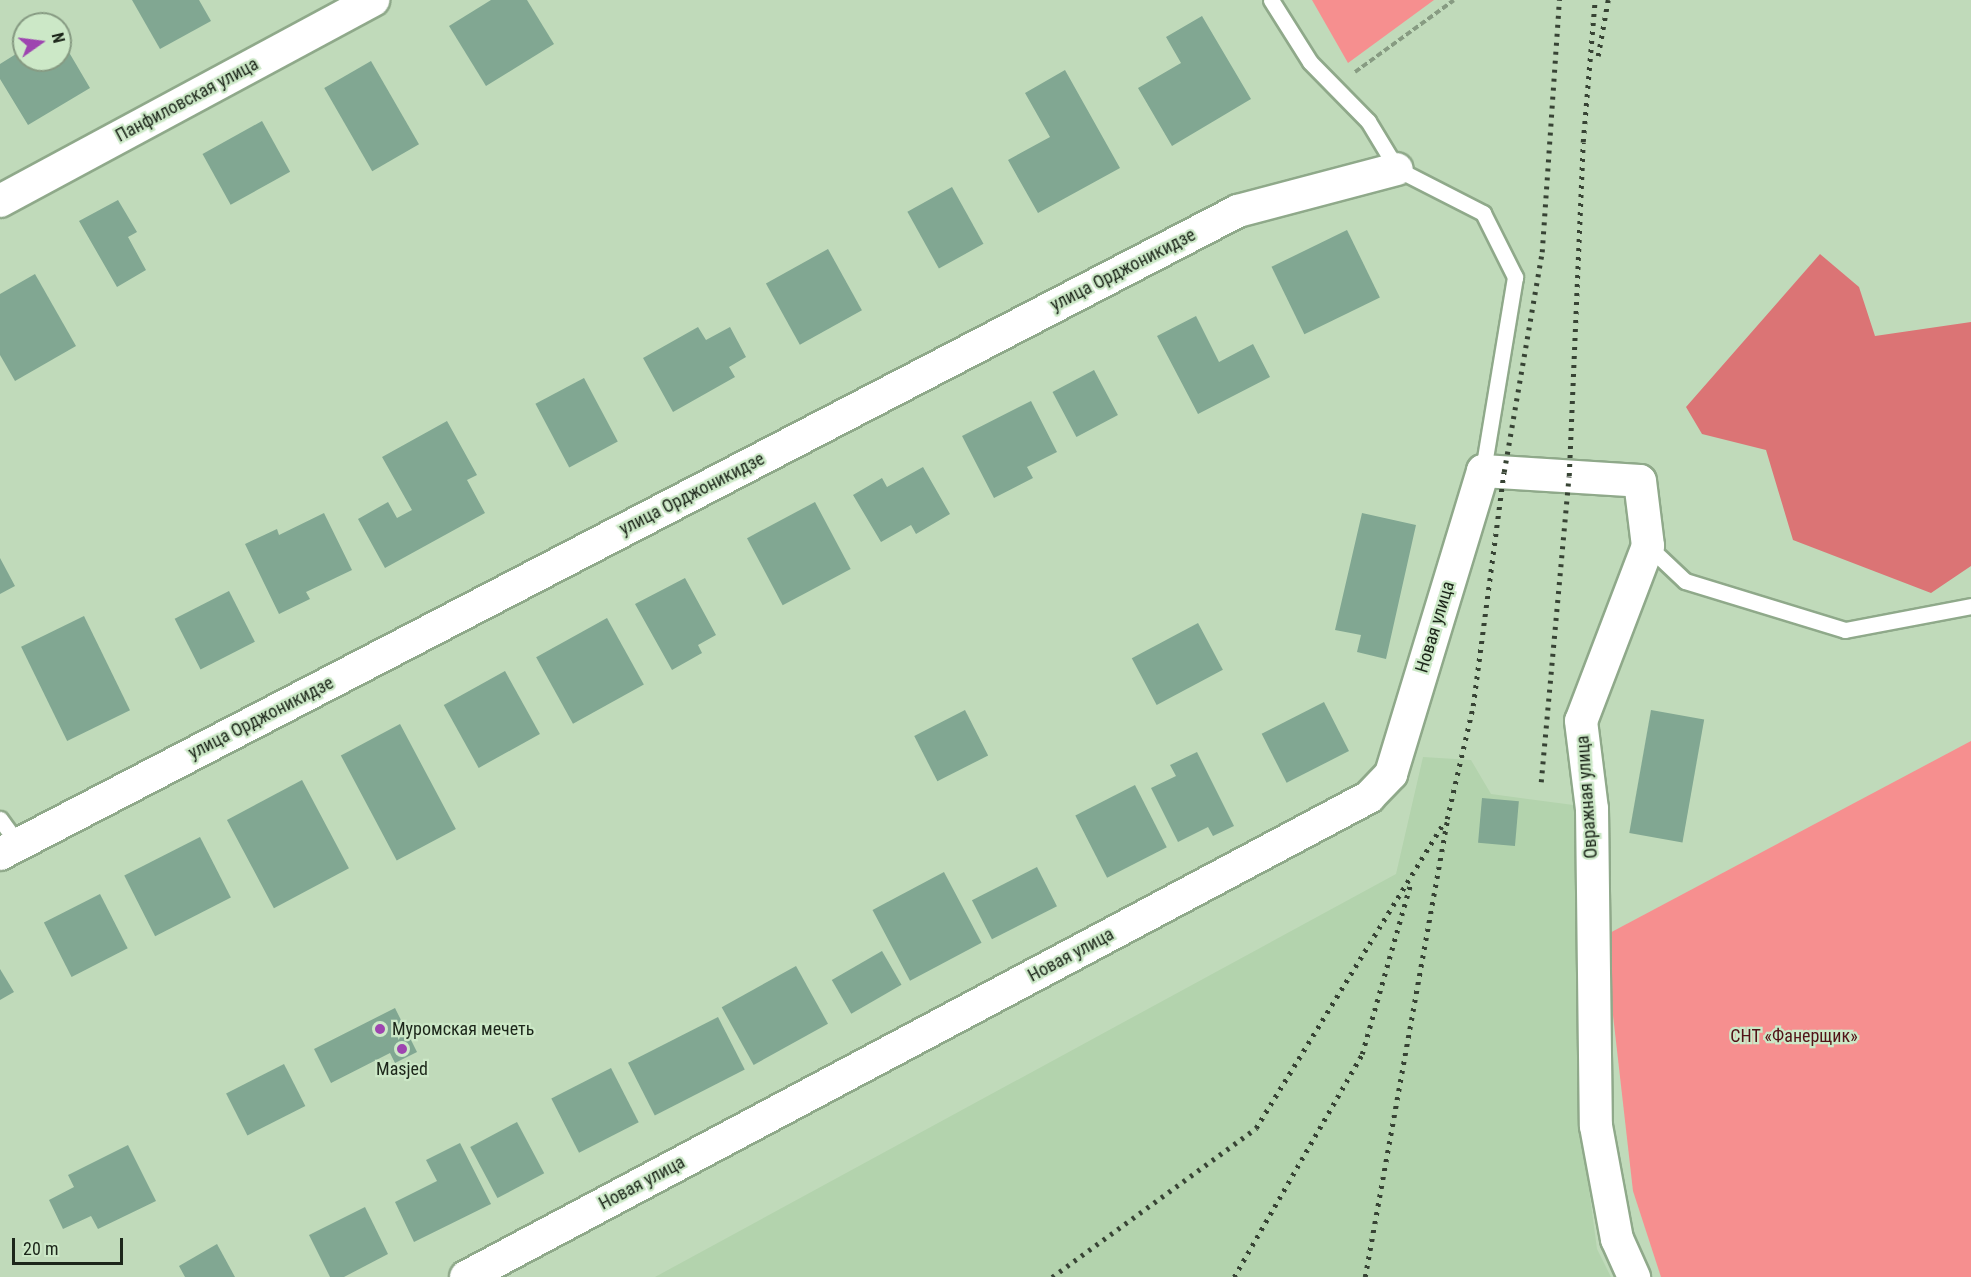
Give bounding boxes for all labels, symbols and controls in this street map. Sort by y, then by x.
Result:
north arrow [12,12,72,72]
text: N [48,31,68,45]
street label: Панфиловская улица [112,53,262,147]
street label: улица Орджоникидзе [1047,224,1199,316]
street label: улица Орджоникидзе [616,448,768,540]
street label: Новая улица [1411,579,1459,675]
street label: улица Орджоникидзе [185,672,337,764]
street label: Овражная улица [1572,735,1602,859]
street label: Новая улица [1024,923,1118,987]
place label: Муромская мечеть [392,1018,534,1040]
marker: Муромская мечеть [373,1022,387,1036]
park label: СНТ «Фанерщик» [1730,1025,1858,1047]
marker: Masjed [395,1042,409,1056]
place label: Masjed [376,1058,428,1080]
street label: Новая улица [595,1151,689,1215]
scale bar [15,1226,126,1264]
text: 20 m [23,1238,58,1259]

